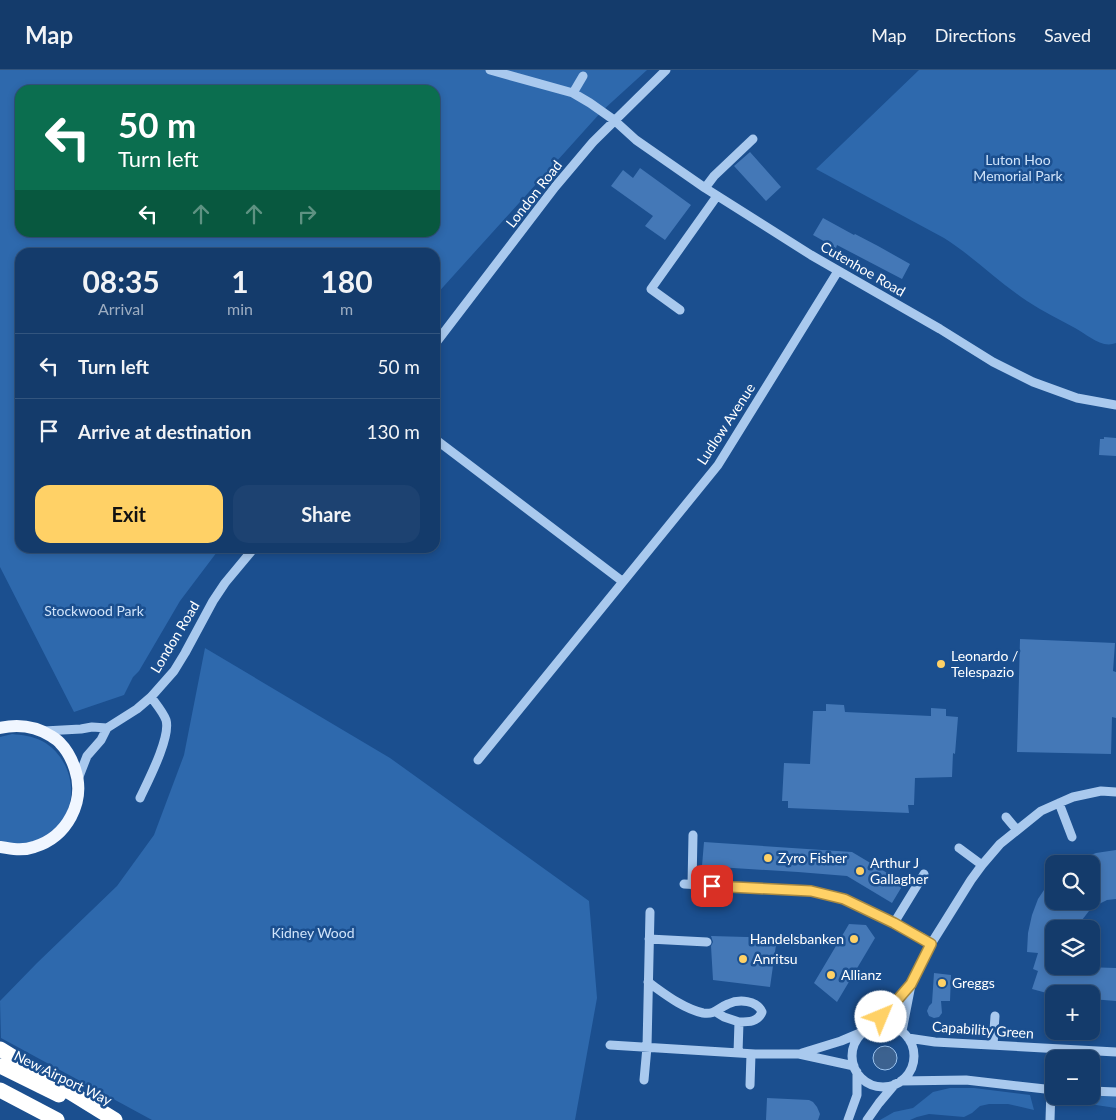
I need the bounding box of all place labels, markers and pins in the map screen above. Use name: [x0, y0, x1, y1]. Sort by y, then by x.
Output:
place label: Leonardo / Telespazio: [951, 647, 1018, 680]
marker: Leonardo / Telespazio: [935, 658, 947, 670]
place label: Zyro Fisher: [778, 849, 847, 866]
marker: Zyro Fisher: [762, 852, 774, 864]
place label: Arthur J Gallagher: [870, 854, 928, 887]
pin: [691, 865, 733, 907]
marker: Arthur J Gallagher: [854, 865, 866, 877]
place label: Handelsbanken: [750, 930, 844, 947]
marker: Handelsbanken: [848, 933, 860, 945]
place label: Anritsu: [753, 950, 798, 967]
marker: Anritsu: [737, 953, 749, 965]
place label: Allianz: [841, 966, 882, 983]
marker: Allianz: [825, 969, 837, 981]
place label: Greggs: [952, 974, 995, 991]
marker: Greggs: [936, 977, 948, 989]

